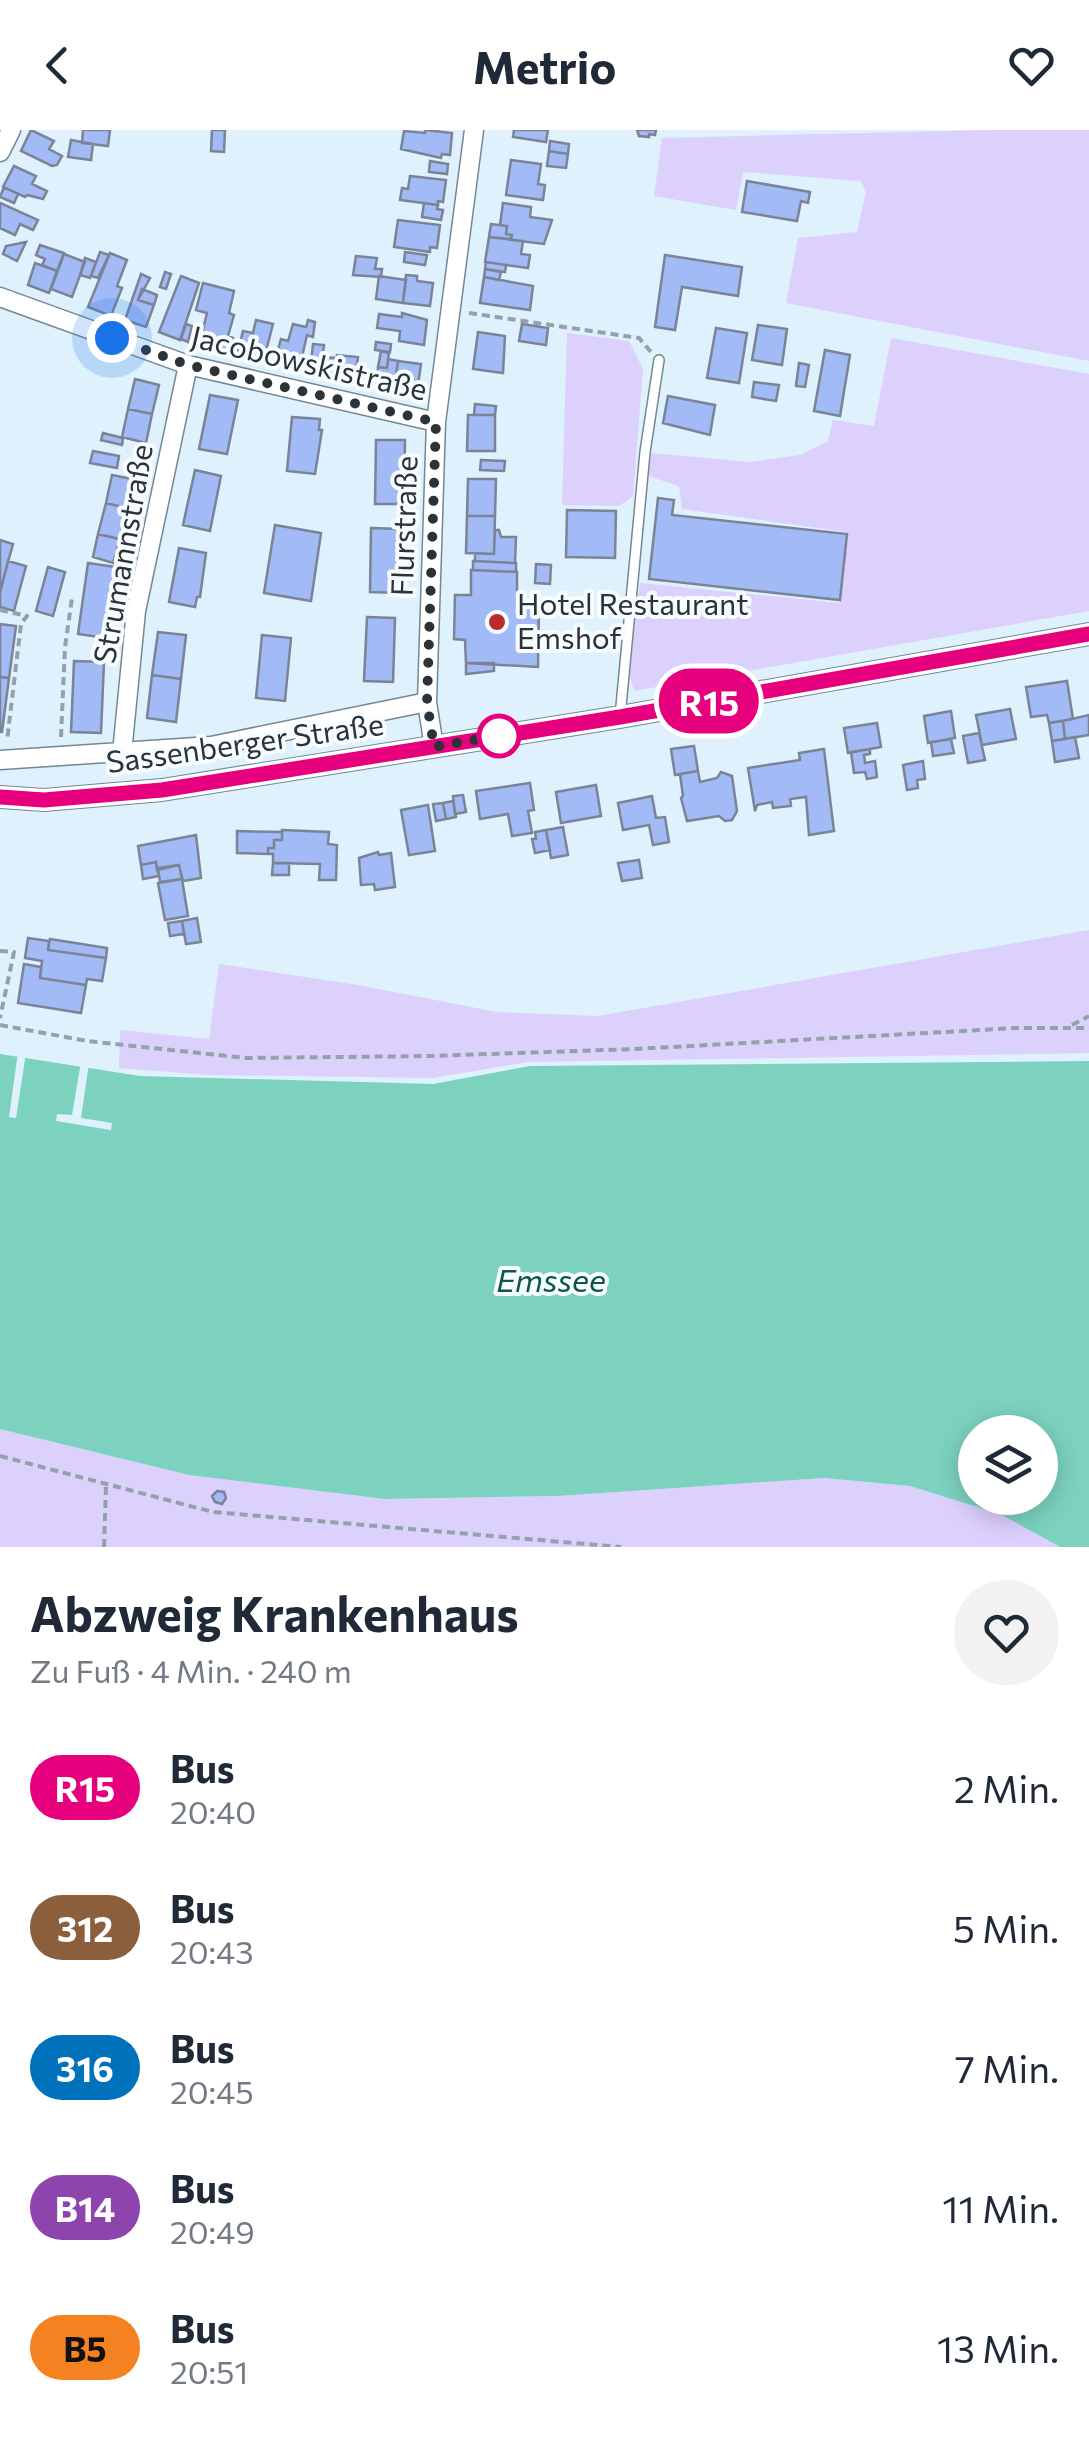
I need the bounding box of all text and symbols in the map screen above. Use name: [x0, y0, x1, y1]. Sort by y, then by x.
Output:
icon: back: [30, 38, 85, 93]
text: Metrio: [473, 38, 616, 93]
icon: heart: [1004, 38, 1059, 93]
your location: [87, 313, 137, 363]
street label: Jacobowskistraße: [188, 316, 431, 407]
street label: Strumannstraße: [84, 441, 159, 666]
street label: Flurstraße: [382, 455, 423, 597]
place label: Hotel Restaurant Emshof: [517, 584, 749, 655]
marker: Hotel Restaurant Emshof: [486, 611, 508, 633]
line badge: R15: [652, 668, 766, 734]
text: R15: [679, 680, 739, 723]
street label: Sassenberger Straße: [104, 704, 386, 779]
unlabelled marker: [478, 715, 520, 757]
water label: Emssee: [496, 1259, 606, 1299]
map controls: [958, 1415, 1058, 1515]
button: layers: [958, 1415, 1058, 1515]
button: heart: [954, 1580, 1059, 1685]
text: Abzweig Krankenhaus: [30, 1583, 519, 1642]
text: Zu Fuß · 4 Min. · 240 m: [30, 1650, 352, 1690]
text: Bus: [170, 1744, 235, 1791]
text: 2 Min.: [954, 1764, 1059, 1811]
text: R15: [55, 1766, 115, 1809]
text: 20:40: [170, 1791, 256, 1831]
text: Bus: [170, 1884, 235, 1931]
text: 5 Min.: [953, 1904, 1059, 1951]
text: 312: [57, 1906, 113, 1949]
text: 20:43: [170, 1931, 254, 1971]
text: Bus: [170, 2024, 235, 2071]
text: 7 Min.: [955, 2044, 1059, 2091]
text: 316: [56, 2046, 114, 2089]
text: 20:45: [170, 2071, 254, 2111]
text: Bus: [170, 2164, 235, 2211]
text: 11 Min.: [942, 2184, 1059, 2231]
text: B14: [55, 2186, 115, 2229]
text: 20:49: [170, 2211, 255, 2251]
text: Bus: [170, 2304, 235, 2351]
text: 13 Min.: [937, 2324, 1059, 2371]
text: B5: [63, 2326, 107, 2369]
text: 20:51: [170, 2351, 248, 2391]

